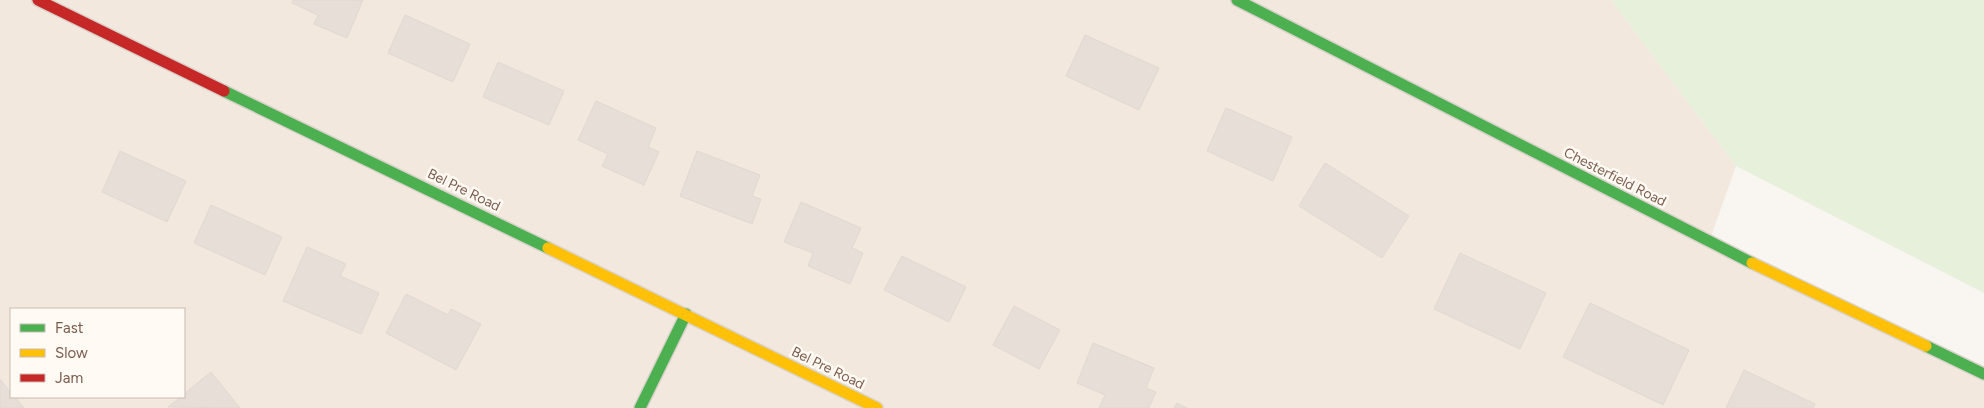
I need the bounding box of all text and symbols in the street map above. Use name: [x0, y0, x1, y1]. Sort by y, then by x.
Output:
street label: Chesterfield Road: [1561, 144, 1669, 210]
street label: Bel Pre Road: [425, 165, 503, 215]
legend: [10, 308, 185, 398]
text: Fast: [55, 319, 84, 337]
street label: Bel Pre Road: [789, 343, 867, 393]
text: Slow: [55, 344, 88, 362]
text: Jam: [55, 369, 83, 387]

